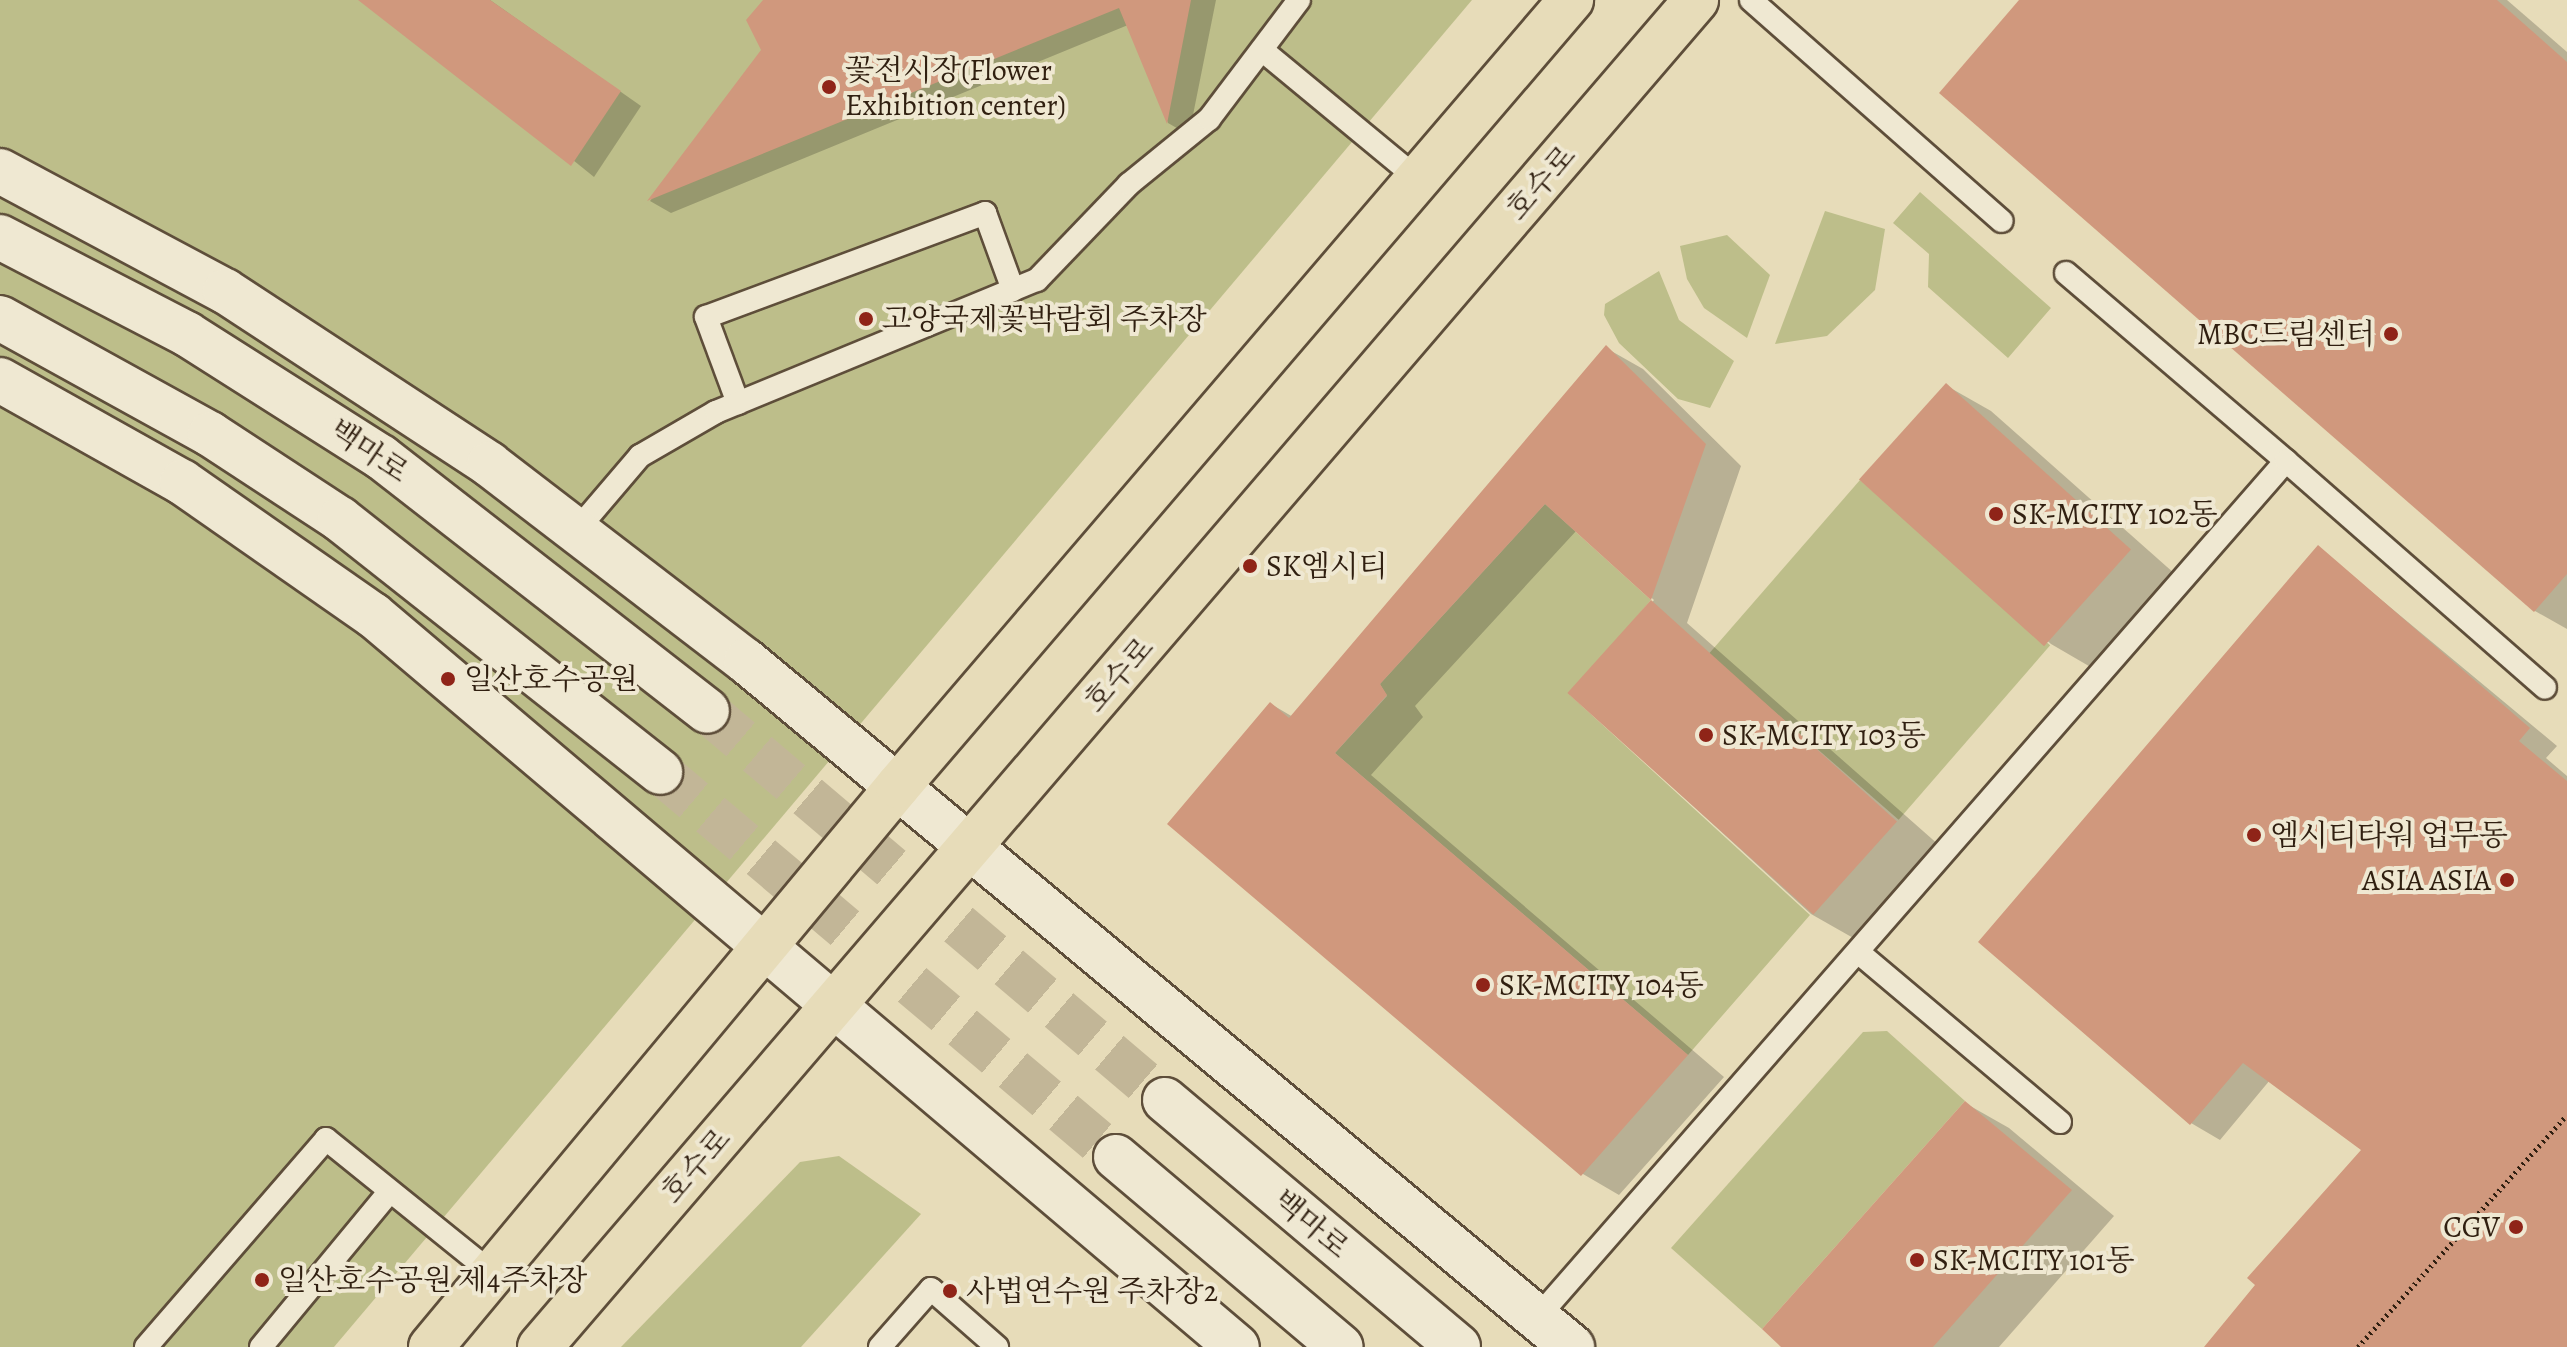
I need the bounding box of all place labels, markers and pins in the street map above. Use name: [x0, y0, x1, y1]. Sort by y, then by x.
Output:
place label: 꽃전시장(Flower Exhibition center): [845, 52, 1066, 122]
marker: 꽃전시장(Flower Exhibition center): [820, 78, 838, 96]
place label: 고양국제꽃박람회 주차장: [882, 301, 1207, 337]
marker: 고양국제꽃박람회 주차장: [857, 310, 875, 328]
place label: MBC드림센터: [2197, 316, 2375, 352]
marker: MBC드림센터: [2382, 325, 2400, 343]
place label: SK-MCITY 102동: [2012, 496, 2217, 532]
marker: SK-MCITY 102동: [1987, 505, 2005, 523]
place label: SK엠시티: [1266, 548, 1388, 584]
marker: SK엠시티: [1241, 557, 1259, 575]
place label: 일산호수공원: [464, 661, 638, 697]
marker: 일산호수공원: [439, 670, 457, 688]
place label: SK-MCITY 103동: [1722, 717, 1926, 753]
marker: SK-MCITY 103동: [1697, 726, 1715, 744]
place label: 엠시티타워 업무동: [2270, 817, 2508, 853]
marker: 엠시티타워 업무동: [2245, 826, 2263, 844]
place label: ASIA ASIA: [2362, 862, 2491, 898]
marker: ASIA ASIA: [2498, 871, 2516, 889]
place label: SK-MCITY 104동: [1499, 967, 1704, 1003]
marker: SK-MCITY 104동: [1474, 976, 1492, 994]
place label: CGV: [2443, 1209, 2500, 1245]
marker: CGV: [2507, 1218, 2525, 1236]
place label: SK-MCITY 101동: [1933, 1242, 2135, 1278]
marker: SK-MCITY 101동: [1908, 1251, 1926, 1269]
place label: 일산호수공원 제4주차장: [278, 1262, 587, 1298]
marker: 일산호수공원 제4주차장: [253, 1271, 271, 1289]
place label: 사법연수원 주차장2: [966, 1273, 1218, 1309]
marker: 사법연수원 주차장2: [941, 1282, 959, 1300]

